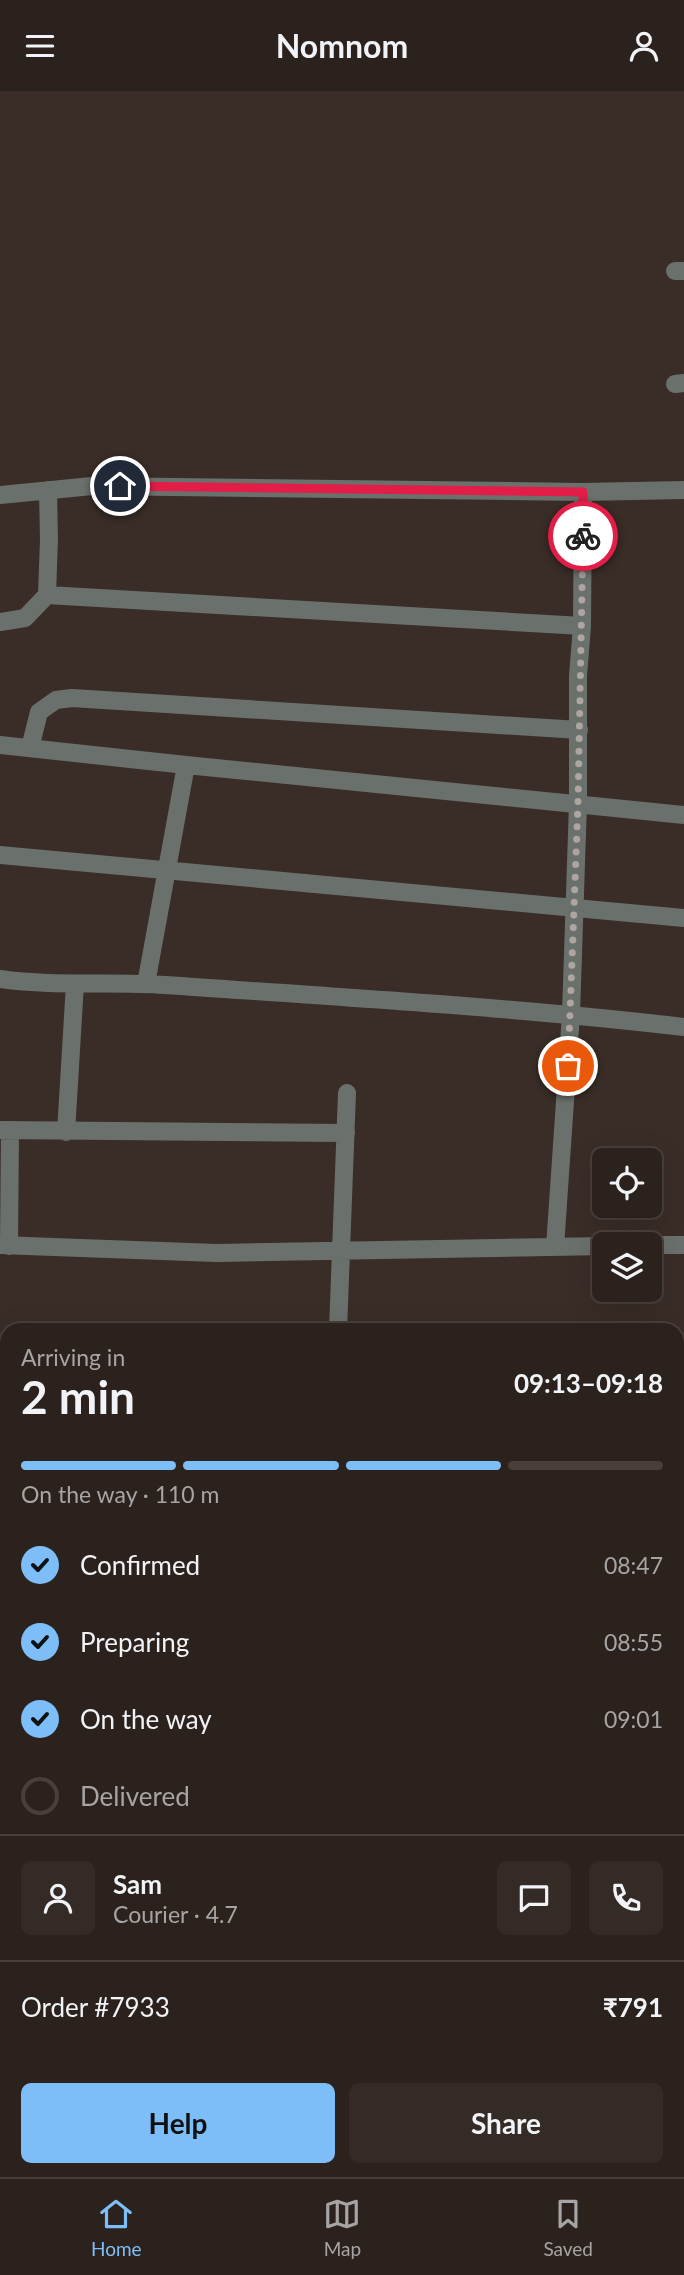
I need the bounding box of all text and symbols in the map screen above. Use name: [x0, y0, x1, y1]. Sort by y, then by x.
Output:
text: Nomnom: [276, 26, 408, 65]
icon: menu: [21, 27, 59, 65]
icon: person: [625, 27, 663, 65]
pin: [90, 456, 150, 516]
icon: home: [101, 467, 139, 505]
courier: [548, 501, 618, 571]
icon: bike: [564, 517, 602, 555]
pin: [538, 1036, 598, 1096]
icon: bag: [549, 1047, 587, 1085]
map controls: [592, 1148, 662, 1302]
button: locate: [592, 1148, 662, 1218]
button: layers: [592, 1232, 662, 1302]
text: Arriving in: [21, 1343, 125, 1371]
text: 09:13–09:18: [514, 1367, 663, 1399]
text: 2 min: [21, 1369, 135, 1424]
text: On the way · 110 m: [21, 1480, 220, 1508]
icon: check: [21, 1546, 59, 1584]
text: Confirmed: [80, 1549, 200, 1581]
text: 08:47: [604, 1551, 663, 1579]
icon: check: [21, 1623, 59, 1661]
text: Preparing: [80, 1626, 189, 1658]
text: 08:55: [604, 1628, 663, 1656]
icon: check: [21, 1700, 59, 1738]
text: On the way: [80, 1703, 212, 1735]
text: 09:01: [604, 1705, 663, 1733]
text: Delivered: [80, 1780, 190, 1812]
button: person: [21, 1861, 95, 1935]
button: chat: [497, 1861, 571, 1935]
button: phone: [589, 1861, 663, 1935]
text: Sam: [113, 1868, 162, 1900]
text: Courier · 4.7: [113, 1900, 238, 1928]
text: Order #7933: [21, 1991, 170, 2023]
text: ₹791: [603, 1991, 663, 2023]
button: Help: [21, 2083, 335, 2163]
button: Share: [349, 2083, 663, 2163]
tab: Home: [91, 2195, 142, 2260]
tab: Map: [323, 2195, 361, 2260]
tab: Saved: [543, 2195, 593, 2260]

